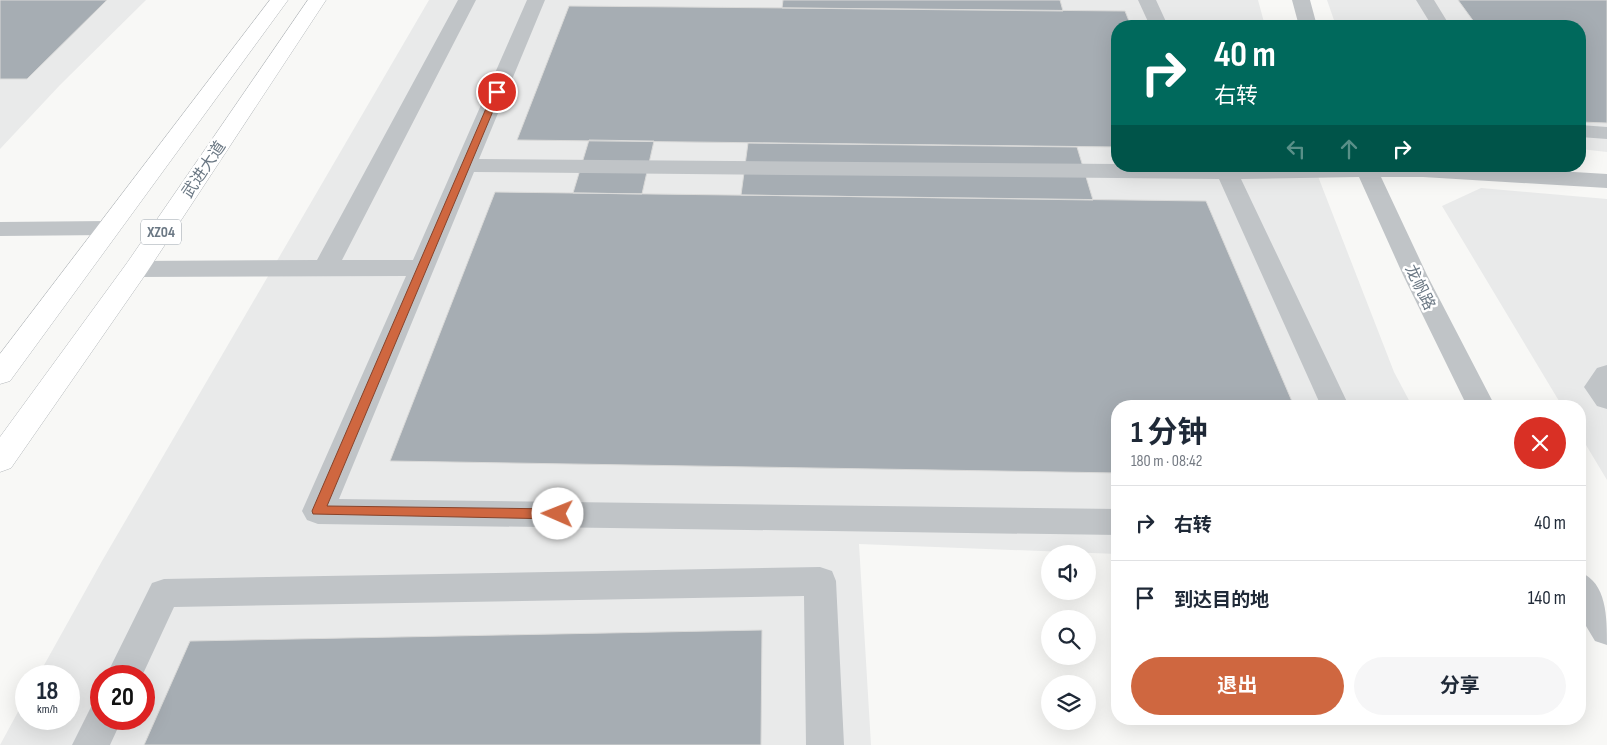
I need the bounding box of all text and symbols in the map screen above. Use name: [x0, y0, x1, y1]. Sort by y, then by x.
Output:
text: 40 m: [1214, 34, 1276, 77]
icon: right: [1131, 40, 1196, 105]
pin: [476, 71, 518, 113]
icon: arrive: [483, 78, 511, 106]
text: 右转: [1214, 83, 1258, 110]
icon: left: [1282, 135, 1310, 163]
icon: ahead: [1335, 135, 1363, 163]
icon: right: [1388, 135, 1416, 163]
street label: 武进大道: [178, 138, 230, 202]
road number: XZ04: [141, 220, 181, 244]
street label: 龙帆路: [1401, 262, 1439, 313]
text: 1 分钟: [1131, 415, 1207, 451]
button: close: [1514, 417, 1566, 469]
text: 180 m · 08:42: [1131, 452, 1202, 471]
position arrow: [531, 487, 583, 539]
icon: right: [1131, 509, 1159, 537]
text: 40 m: [1534, 512, 1566, 535]
text: 右转: [1174, 514, 1212, 537]
map controls: [1041, 545, 1096, 730]
button: sound: [1041, 545, 1096, 600]
icon: arrive: [1131, 584, 1159, 612]
text: 140 m: [1528, 587, 1566, 610]
text: 到达目的地: [1174, 589, 1269, 612]
button: search: [1041, 610, 1096, 665]
button: 退出: [1131, 657, 1344, 715]
button: 分享: [1354, 657, 1566, 715]
speed limit sign: 20: [90, 665, 155, 730]
button: layers: [1041, 675, 1096, 730]
text: 18: [37, 676, 58, 707]
text: km/h: [37, 702, 58, 717]

